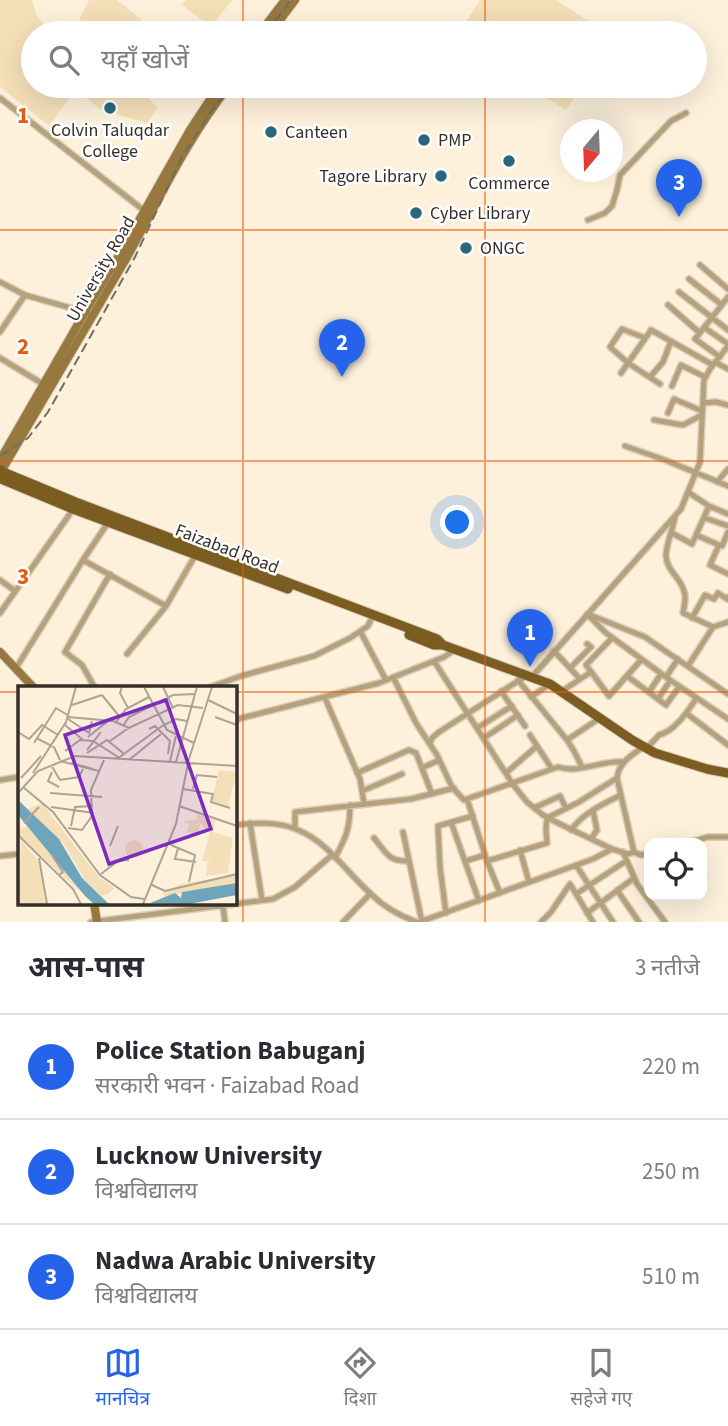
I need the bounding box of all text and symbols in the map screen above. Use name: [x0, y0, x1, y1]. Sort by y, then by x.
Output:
search box: [21, 21, 707, 98]
icon: search: [45, 41, 83, 79]
text: यहाँ खोजें: [101, 41, 189, 78]
text: 1: [17, 99, 29, 132]
marker: Colvin Taluqdar College: [102, 100, 118, 116]
place label: Colvin Taluqdar College: [51, 118, 170, 164]
north arrow: [560, 119, 623, 182]
place label: Canteen: [285, 120, 348, 145]
marker: Canteen: [263, 124, 279, 140]
place label: PMP: [438, 128, 471, 153]
marker: PMP: [416, 132, 432, 148]
marker: Commerce: [501, 153, 517, 169]
pin: 3: [656, 159, 702, 217]
place label: Tagore Library: [319, 164, 428, 189]
marker: Tagore Library: [433, 168, 449, 184]
place label: Commerce: [468, 171, 550, 196]
place label: Cyber Library: [430, 201, 531, 226]
marker: Cyber Library: [408, 205, 424, 221]
street label: University Road: [61, 212, 141, 326]
place label: ONGC: [480, 236, 525, 261]
marker: ONGC: [458, 240, 474, 256]
pin: 2: [319, 319, 365, 377]
text: 2: [17, 330, 29, 363]
your location: [440, 505, 474, 539]
street label: Faizabad Road: [172, 518, 282, 580]
text: 3: [17, 560, 29, 593]
pin: 1: [507, 609, 553, 667]
inset map: [18, 686, 236, 904]
map controls: [644, 838, 707, 901]
button: locate: [644, 838, 707, 901]
text: आस-पास: [28, 946, 144, 989]
text: 3 नतीजे: [635, 951, 700, 984]
text: Police Station Babuganj: [95, 1032, 365, 1069]
text: 1: [45, 1050, 57, 1083]
text: 220 m: [642, 1050, 700, 1083]
text: सरकारी भवन · Faizabad Road: [95, 1069, 360, 1102]
text: Lucknow University: [95, 1137, 322, 1174]
text: 2: [45, 1155, 57, 1188]
text: 250 m: [642, 1155, 700, 1188]
text: विश्वविद्यालय: [95, 1174, 198, 1207]
text: Nadwa Arabic University: [95, 1242, 376, 1279]
text: 3: [45, 1260, 57, 1293]
text: 510 m: [642, 1260, 700, 1293]
text: विश्वविद्यालय: [95, 1279, 198, 1312]
tab: मानचित्र: [96, 1344, 150, 1413]
tab: दिशा: [341, 1344, 379, 1413]
tab: सहेजे गए: [570, 1344, 632, 1413]

